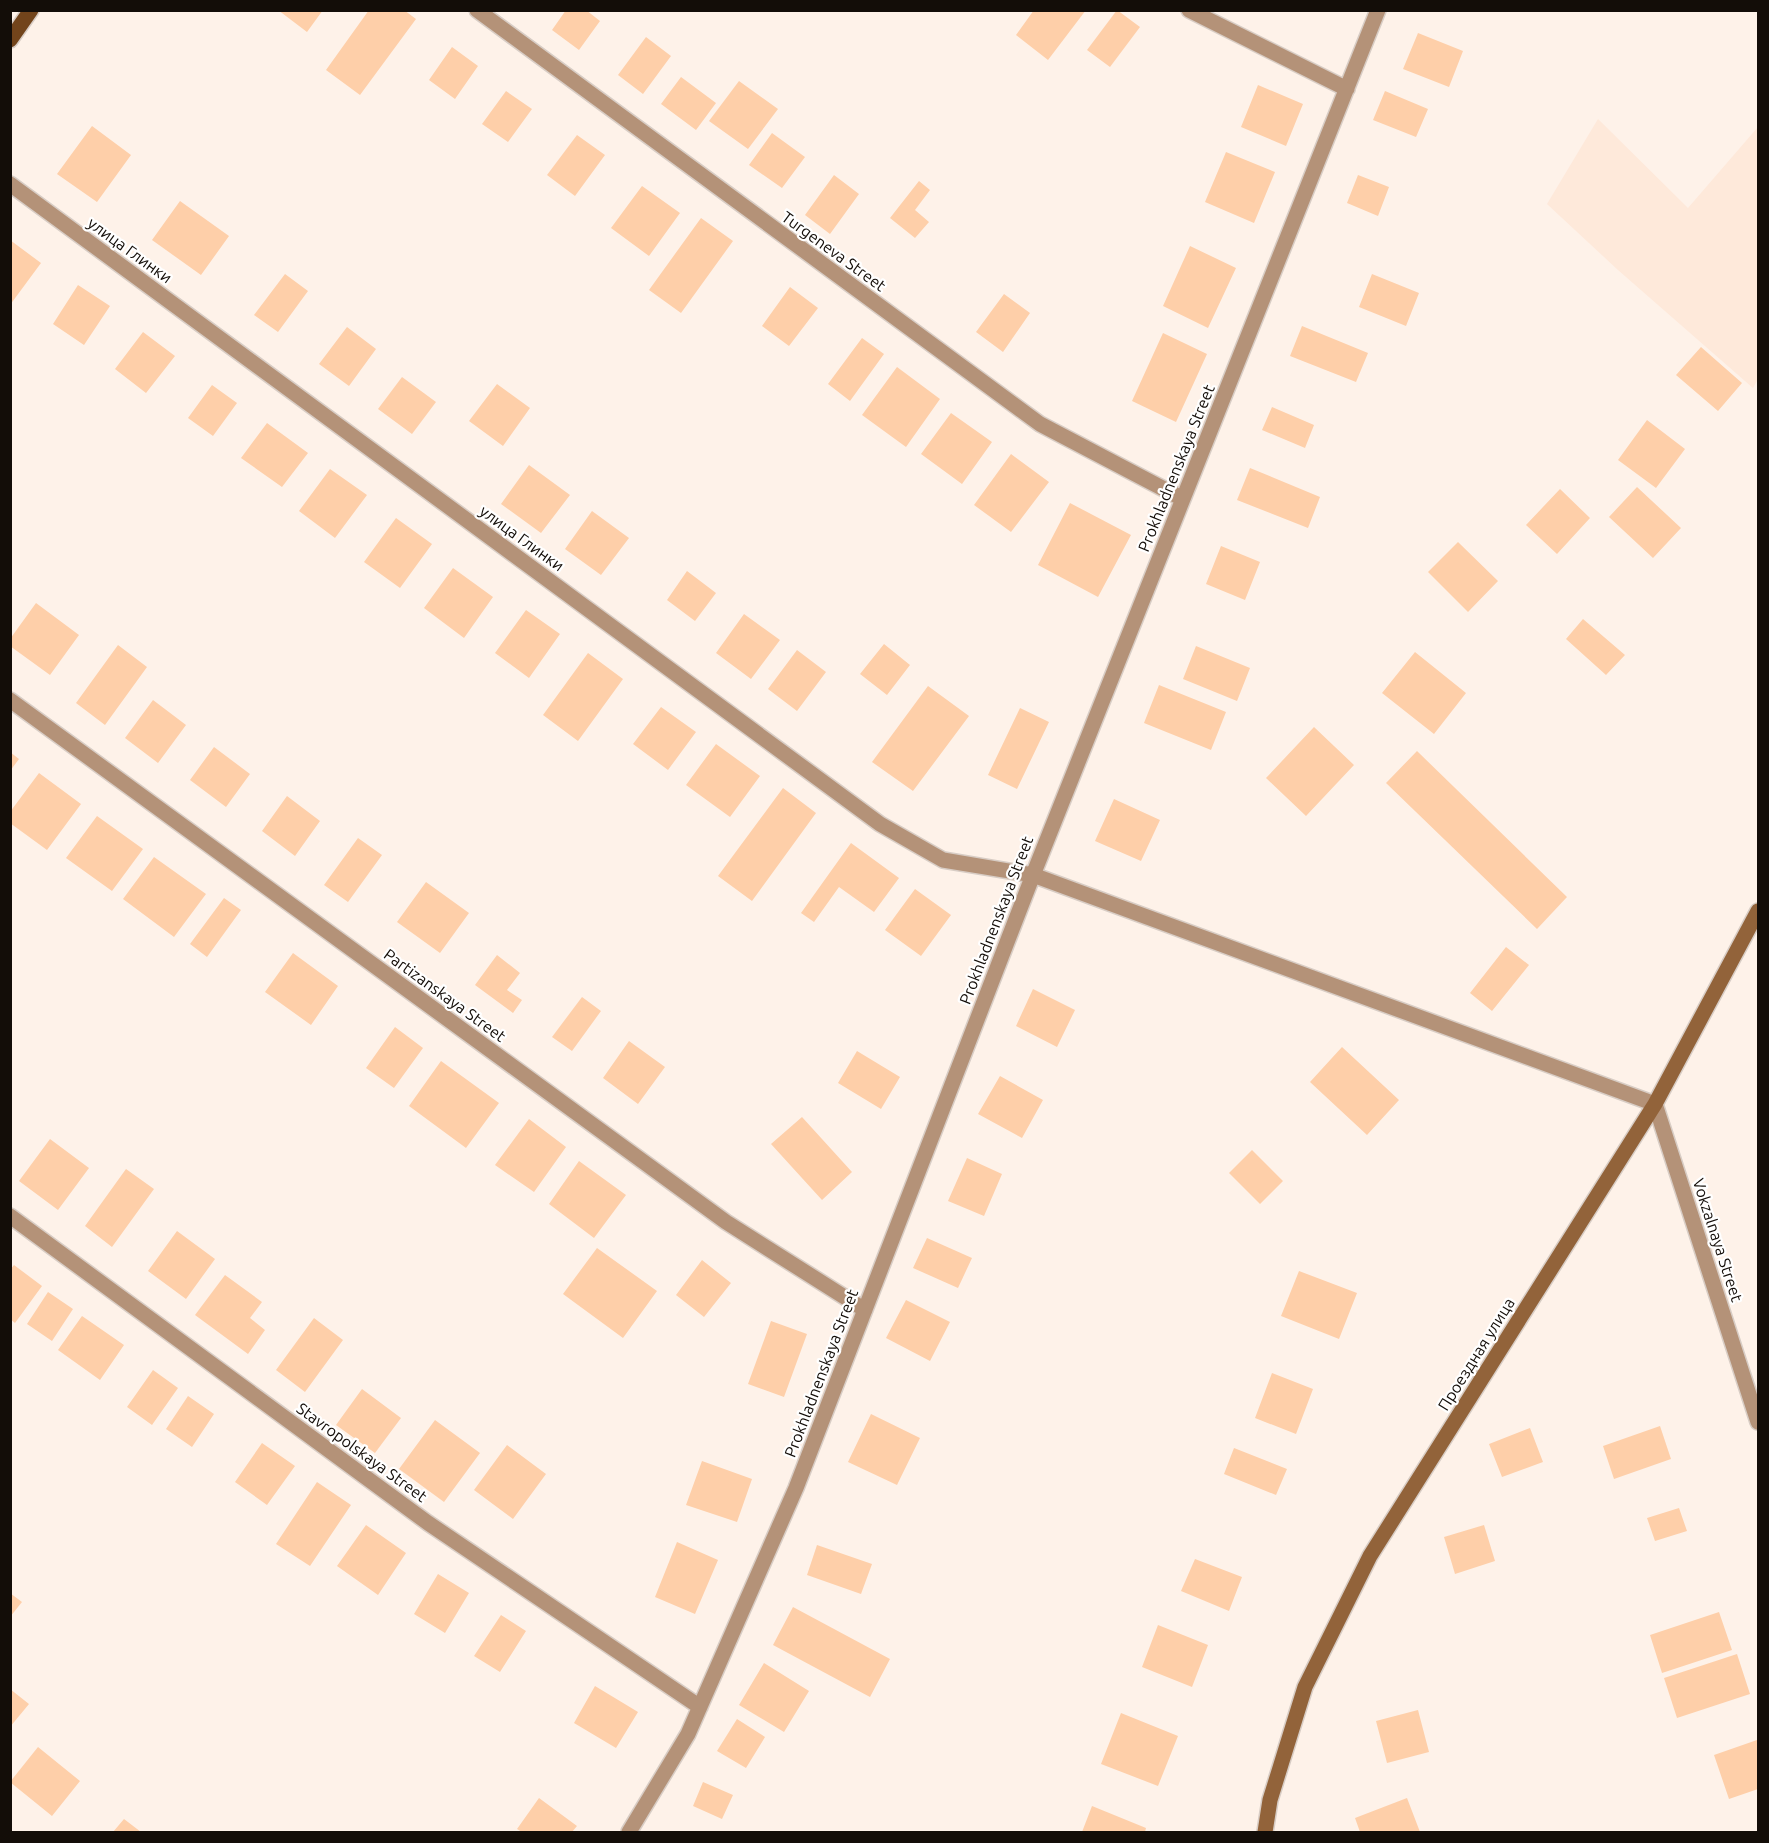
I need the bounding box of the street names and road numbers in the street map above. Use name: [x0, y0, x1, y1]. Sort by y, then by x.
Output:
street label: Turgeneva Street: [779, 207, 890, 295]
street label: улица Глинки: [84, 213, 176, 287]
street label: Prokhladnenskaya Street: [1134, 381, 1218, 554]
street label: улица Глинки: [476, 501, 568, 575]
street label: Prokhladnenskaya Street: [956, 833, 1037, 1007]
street label: Partizanskaya Street: [381, 945, 510, 1046]
street label: Vokzalnaya Street: [1690, 1176, 1747, 1305]
street label: Prokhladnenskaya Street: [781, 1286, 862, 1460]
street label: Проездная улица: [1434, 1294, 1518, 1414]
street label: Stavropolskaya Street: [293, 1399, 431, 1506]

